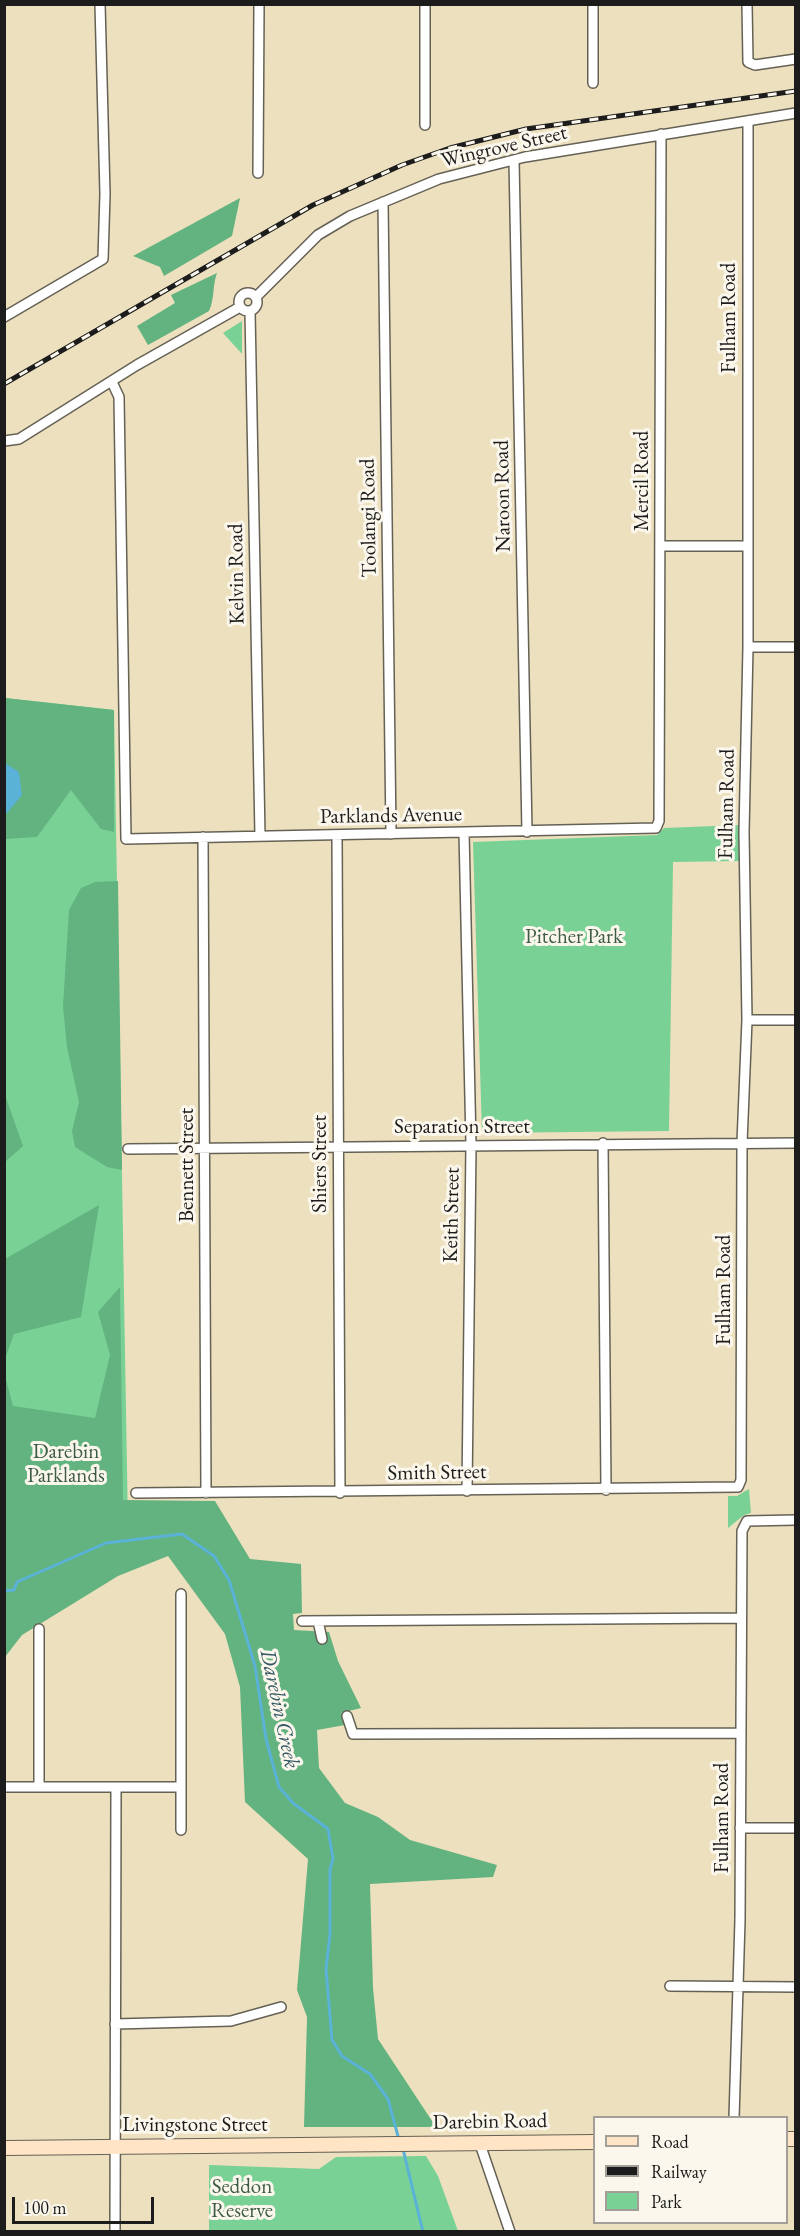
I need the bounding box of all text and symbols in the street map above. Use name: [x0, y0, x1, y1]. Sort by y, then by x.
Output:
street label: Wingrove Street: [439, 120, 569, 174]
street label: Fulham Road: [716, 263, 742, 373]
street label: Mercil Road: [629, 431, 655, 531]
street label: Naroon Road: [489, 440, 517, 552]
street label: Toolangi Road: [355, 458, 383, 578]
street label: Kelvin Road: [224, 523, 250, 625]
street label: Fulham Road: [713, 749, 741, 859]
street label: Parklands Avenue: [320, 802, 462, 830]
park label: Pitcher Park: [525, 924, 623, 950]
street label: Bennett Street: [174, 1108, 200, 1222]
street label: Separation Street: [394, 1114, 530, 1140]
street label: Shiers Street: [307, 1115, 333, 1213]
street label: Keith Street: [439, 1167, 465, 1263]
street label: Fulham Road: [711, 1235, 737, 1345]
park label: Darebin Parklands: [27, 1439, 105, 1489]
street label: Smith Street: [387, 1460, 487, 1486]
water label: Darebin Creek: [254, 1647, 304, 1771]
street label: Fulham Road: [709, 1763, 735, 1873]
street label: Darebin Road: [432, 2108, 548, 2136]
street label: Livingstone Street: [122, 2112, 268, 2138]
legend: [593, 2116, 788, 2224]
text: Road: [651, 2130, 689, 2153]
text: Railway: [651, 2160, 707, 2183]
park label: Seddon Reserve: [211, 2174, 273, 2224]
scale bar: [15, 2185, 158, 2223]
text: Park: [651, 2190, 682, 2213]
text: 100 m: [23, 2196, 67, 2219]

